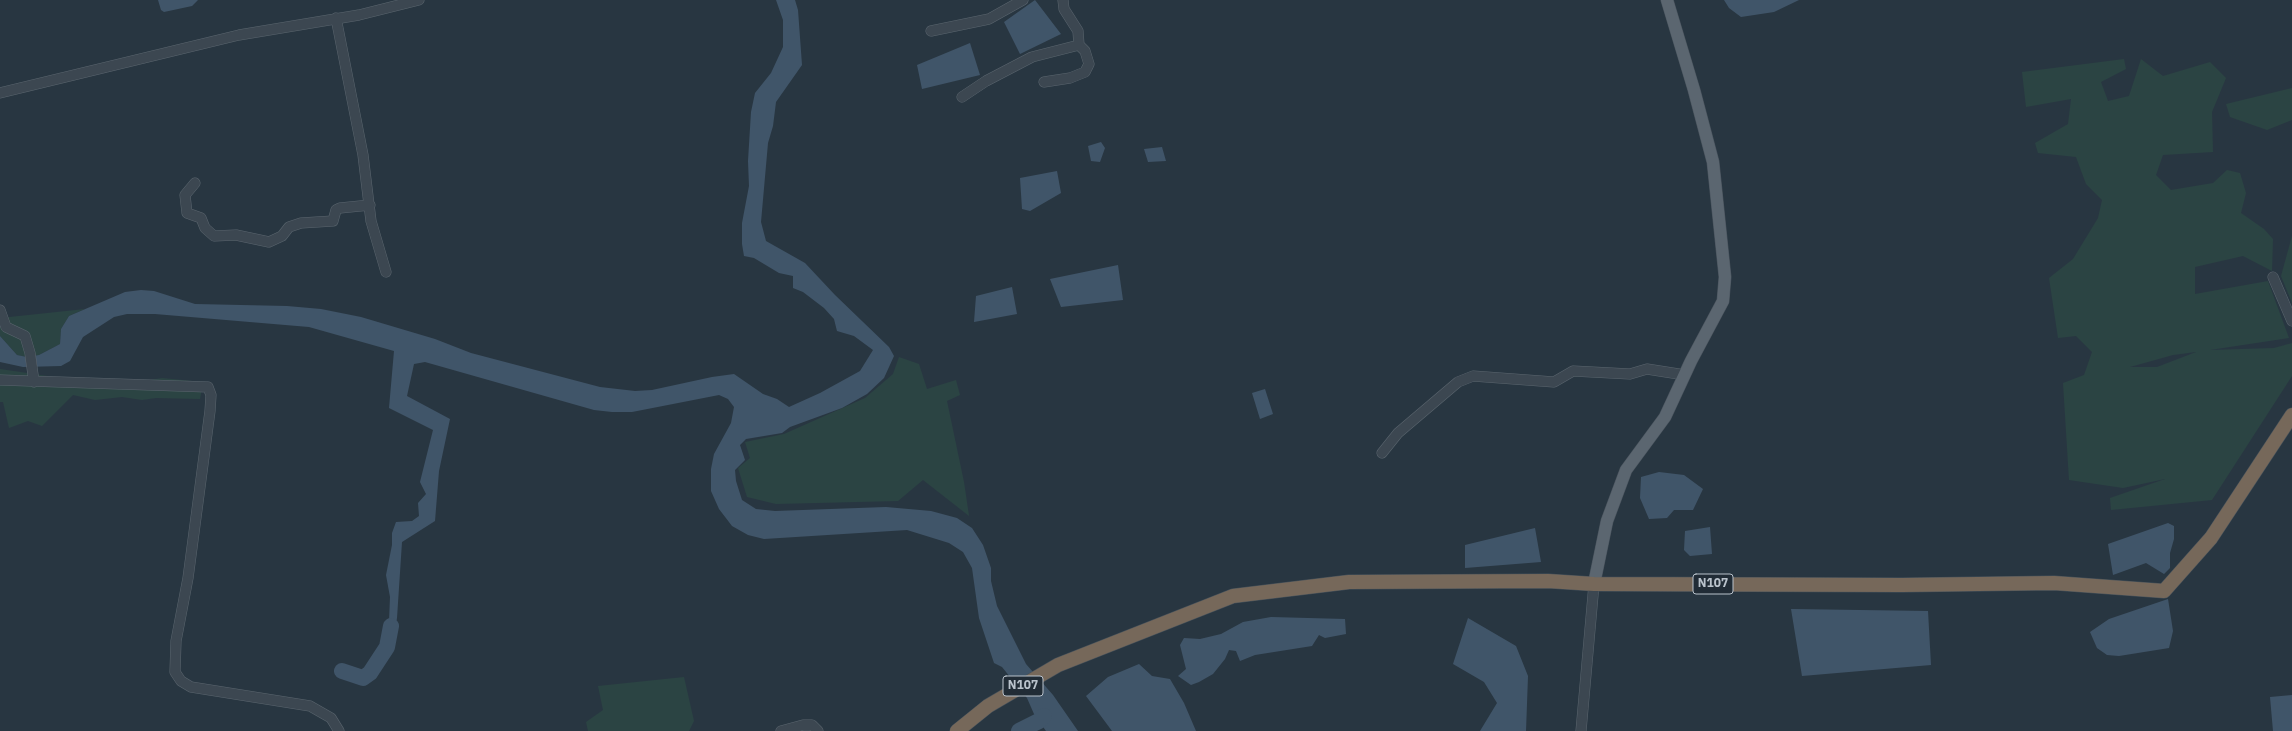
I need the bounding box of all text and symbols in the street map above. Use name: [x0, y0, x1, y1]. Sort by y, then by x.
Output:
road number: N107: [1693, 574, 1733, 594]
road number: N107: [1003, 676, 1043, 696]

